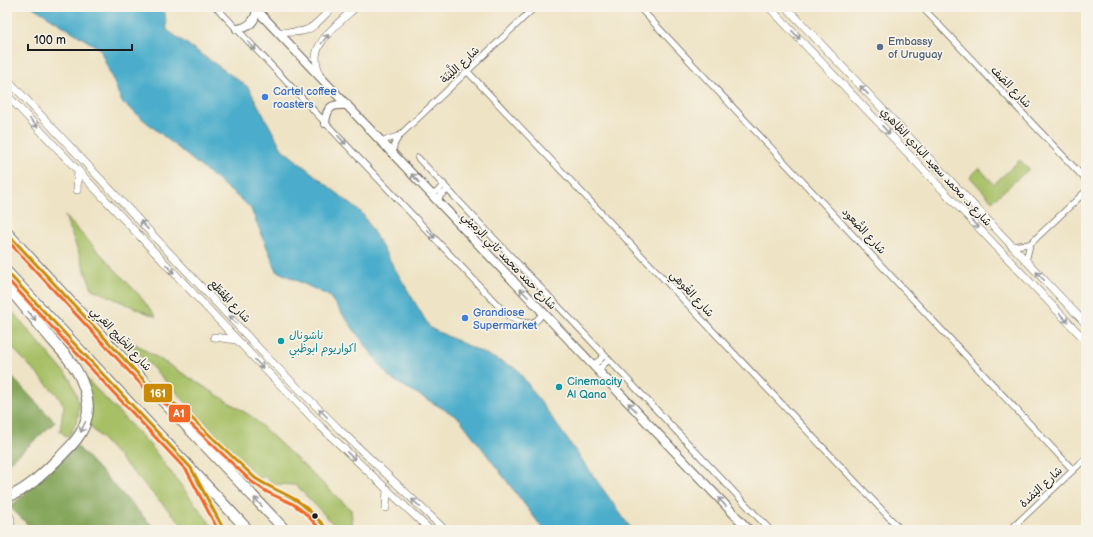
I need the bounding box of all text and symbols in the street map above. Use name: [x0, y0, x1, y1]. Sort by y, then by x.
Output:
scale bar: [28, 26, 132, 52]
one-way arrow: [791, 30, 801, 40]
text: 100 m: [34, 33, 66, 48]
one-way arrow: [320, 33, 329, 44]
place label: Embassy of Uruguay: [888, 35, 942, 61]
one-way arrow: [247, 40, 256, 50]
street label: شارع اللَّيْنَة: [436, 41, 484, 88]
marker: Embassy of Uruguay: [875, 42, 885, 52]
street label: شارع الصَف: [987, 64, 1034, 112]
place label: Cartel coffee roasters: [273, 85, 337, 111]
one-way arrow: [859, 85, 869, 95]
marker: Cartel coffee roasters: [260, 92, 270, 102]
street label: شارع د. محمد سعيد البادي الظاهري: [876, 105, 994, 230]
one-way arrow: [29, 118, 38, 129]
one-way arrow: [881, 125, 890, 135]
one-way arrow: [337, 135, 346, 145]
one-way arrow: [410, 173, 420, 183]
street label: شارع الصُّعود: [838, 204, 889, 258]
street label: شارع حمد محمد ثاني الرميثي: [456, 210, 559, 315]
one-way arrow: [970, 219, 980, 229]
one-way arrow: [139, 220, 148, 230]
one-way arrow: [426, 229, 436, 239]
one-way arrow: [166, 264, 175, 274]
street label: شارع الغُوهي: [664, 267, 718, 322]
one-way arrow: [1035, 271, 1044, 281]
street label: شارع المَقطَع: [205, 277, 253, 327]
one-way arrow: [520, 288, 529, 298]
street label: شارع الخَلِيج العَربِي: [85, 304, 155, 377]
place label: Grandiose Supermarket: [473, 306, 538, 332]
one-way arrow: [28, 310, 37, 321]
marker: Grandiose Supermarket: [460, 313, 470, 323]
one-way arrow: [1060, 313, 1069, 323]
one-way arrow: [228, 315, 237, 325]
place label: ناشونال اكواريوم ابوظبي: [289, 329, 356, 359]
marker: ناشونال اكواريوم ابوظبي: [276, 336, 286, 346]
one-way arrow: [255, 359, 264, 369]
place label: Cinemacity Al Qana: [567, 375, 622, 401]
marker: Cinemacity Al Qana: [554, 382, 564, 392]
line badge: 161: [143, 383, 173, 403]
text: 161: [150, 387, 166, 400]
one-way arrow: [628, 402, 637, 412]
line badge: A1: [168, 404, 191, 423]
text: A1: [172, 407, 185, 420]
one-way arrow: [318, 408, 328, 418]
one-way arrow: [79, 421, 86, 433]
one-way arrow: [346, 451, 356, 461]
street label: شارع اليَمْدة: [1017, 464, 1066, 512]
one-way arrow: [254, 496, 263, 507]
one-way arrow: [717, 497, 727, 507]
one-way arrow: [411, 499, 422, 508]
unlabelled marker: [310, 511, 320, 521]

